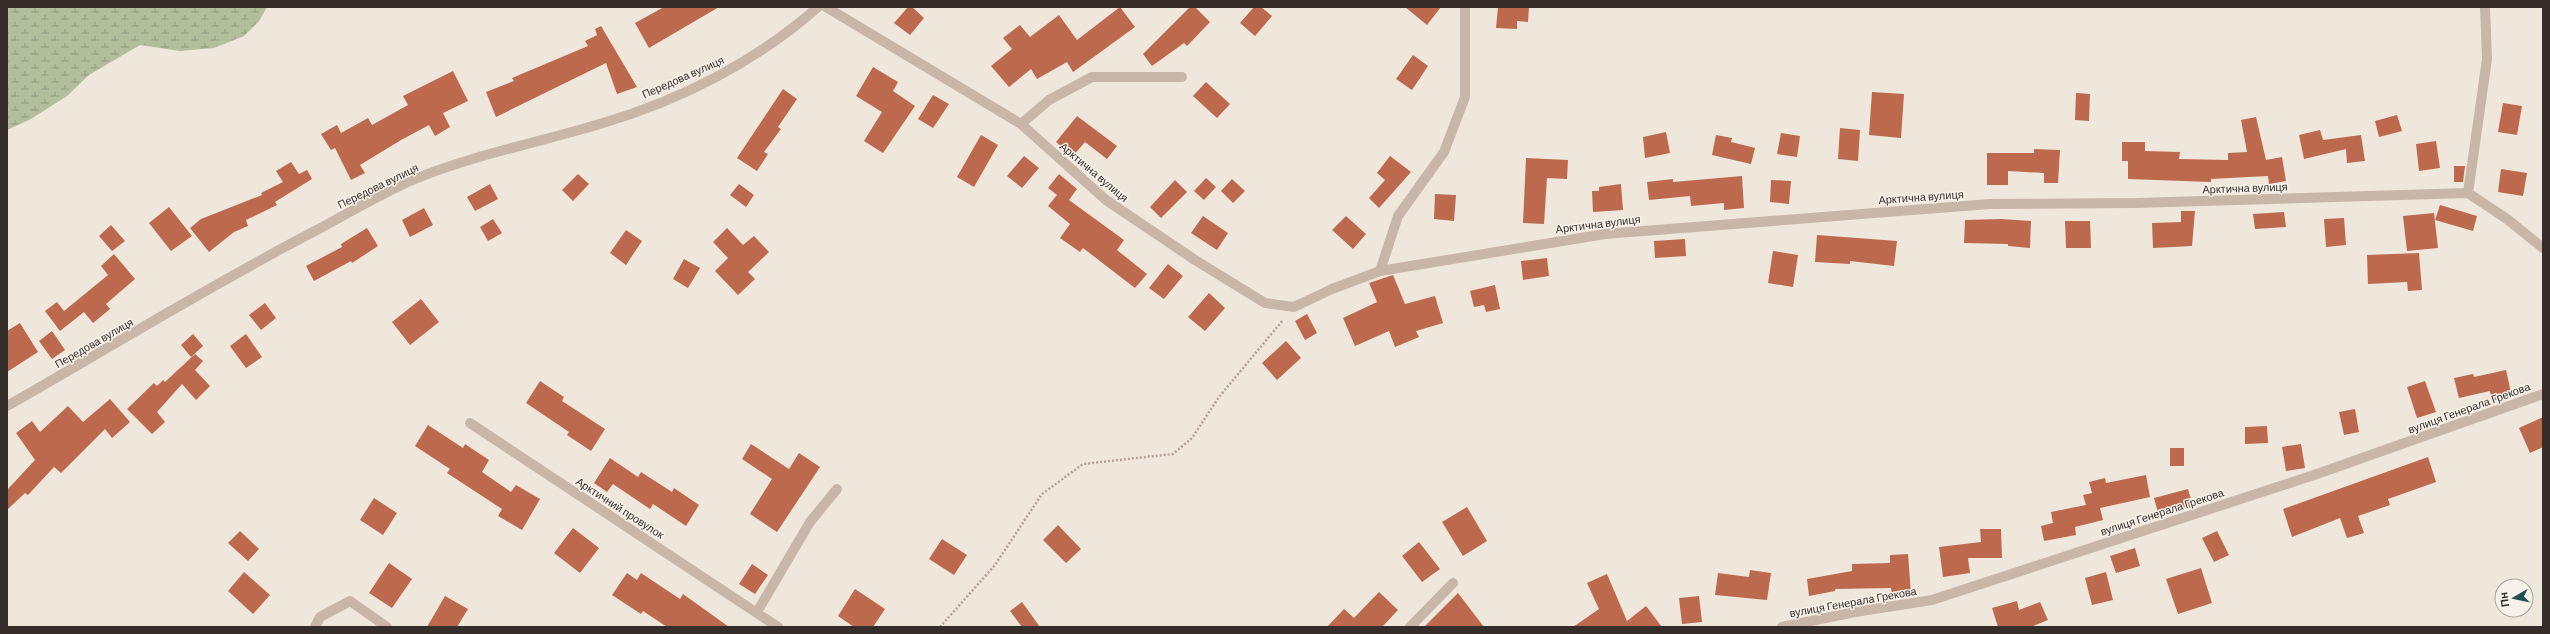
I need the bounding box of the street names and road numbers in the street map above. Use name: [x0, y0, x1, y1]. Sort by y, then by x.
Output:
street label: Передова вулиця: [640, 53, 726, 100]
street label: Арктична вулиця: [1057, 139, 1131, 204]
street label: Передова вулиця: [335, 160, 420, 211]
street label: Арктична вулиця: [2202, 180, 2288, 195]
street label: Арктична вулиця: [1878, 187, 1964, 206]
street label: Арктична вулиця: [1555, 212, 1641, 235]
street label: Передова вулиця: [52, 315, 135, 370]
street label: вулиця Генерала Грекова: [2406, 379, 2532, 436]
street label: Арктичний провулок: [574, 474, 667, 541]
street label: вулиця Генерала Грекова: [2099, 485, 2226, 538]
street label: вулиця Генерала Грекова: [1788, 584, 1918, 619]

